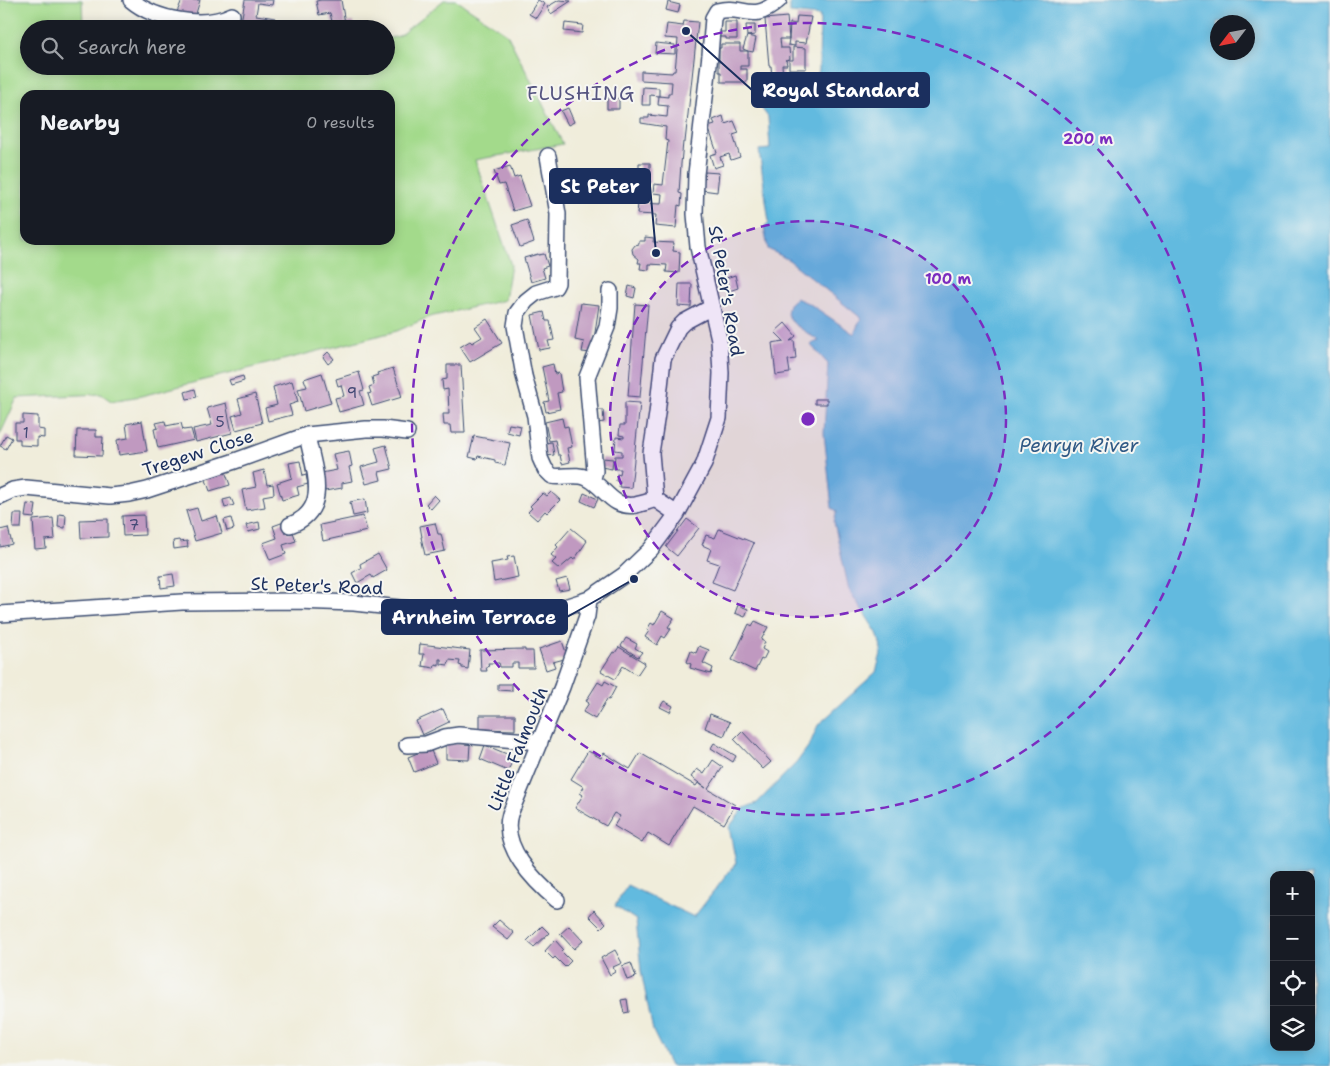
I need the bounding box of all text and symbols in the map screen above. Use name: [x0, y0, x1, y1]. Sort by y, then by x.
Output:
north arrow: [1210, 15, 1255, 60]
search box: [20, 20, 395, 75]
icon: search: [38, 34, 66, 62]
text: Search here: [78, 35, 187, 60]
callout: Royal Standard: [752, 73, 929, 107]
text: Royal Standard: [762, 78, 920, 103]
district label: FLUSHING: [527, 80, 635, 106]
text: Nearby: [40, 109, 120, 137]
text: 0 results: [306, 112, 375, 133]
text: 200 m: [1063, 129, 1113, 149]
callout: St Peter: [550, 169, 650, 203]
text: St Peter: [560, 174, 640, 199]
street label: St Peter's Road: [703, 224, 749, 358]
text: 100 m: [925, 269, 971, 289]
house number: 9: [347, 383, 357, 403]
centre of rings: [799, 410, 817, 428]
house number: 5: [215, 412, 225, 432]
house number: 1: [23, 423, 29, 443]
street label: Tregew Close: [140, 424, 256, 482]
water label: Penryn River: [1019, 433, 1140, 458]
house number: 7: [129, 515, 139, 535]
street label: St Peter's Road: [250, 572, 384, 600]
callout: Arnheim Terrace: [382, 600, 567, 634]
text: Arnheim Terrace: [392, 605, 556, 630]
street label: Little Falmouth: [482, 683, 554, 815]
map controls: [1270, 871, 1315, 1051]
button: +: [1270, 871, 1315, 916]
button: −: [1270, 916, 1315, 961]
button: locate: [1270, 961, 1315, 1006]
button: layers: [1270, 1006, 1315, 1051]

